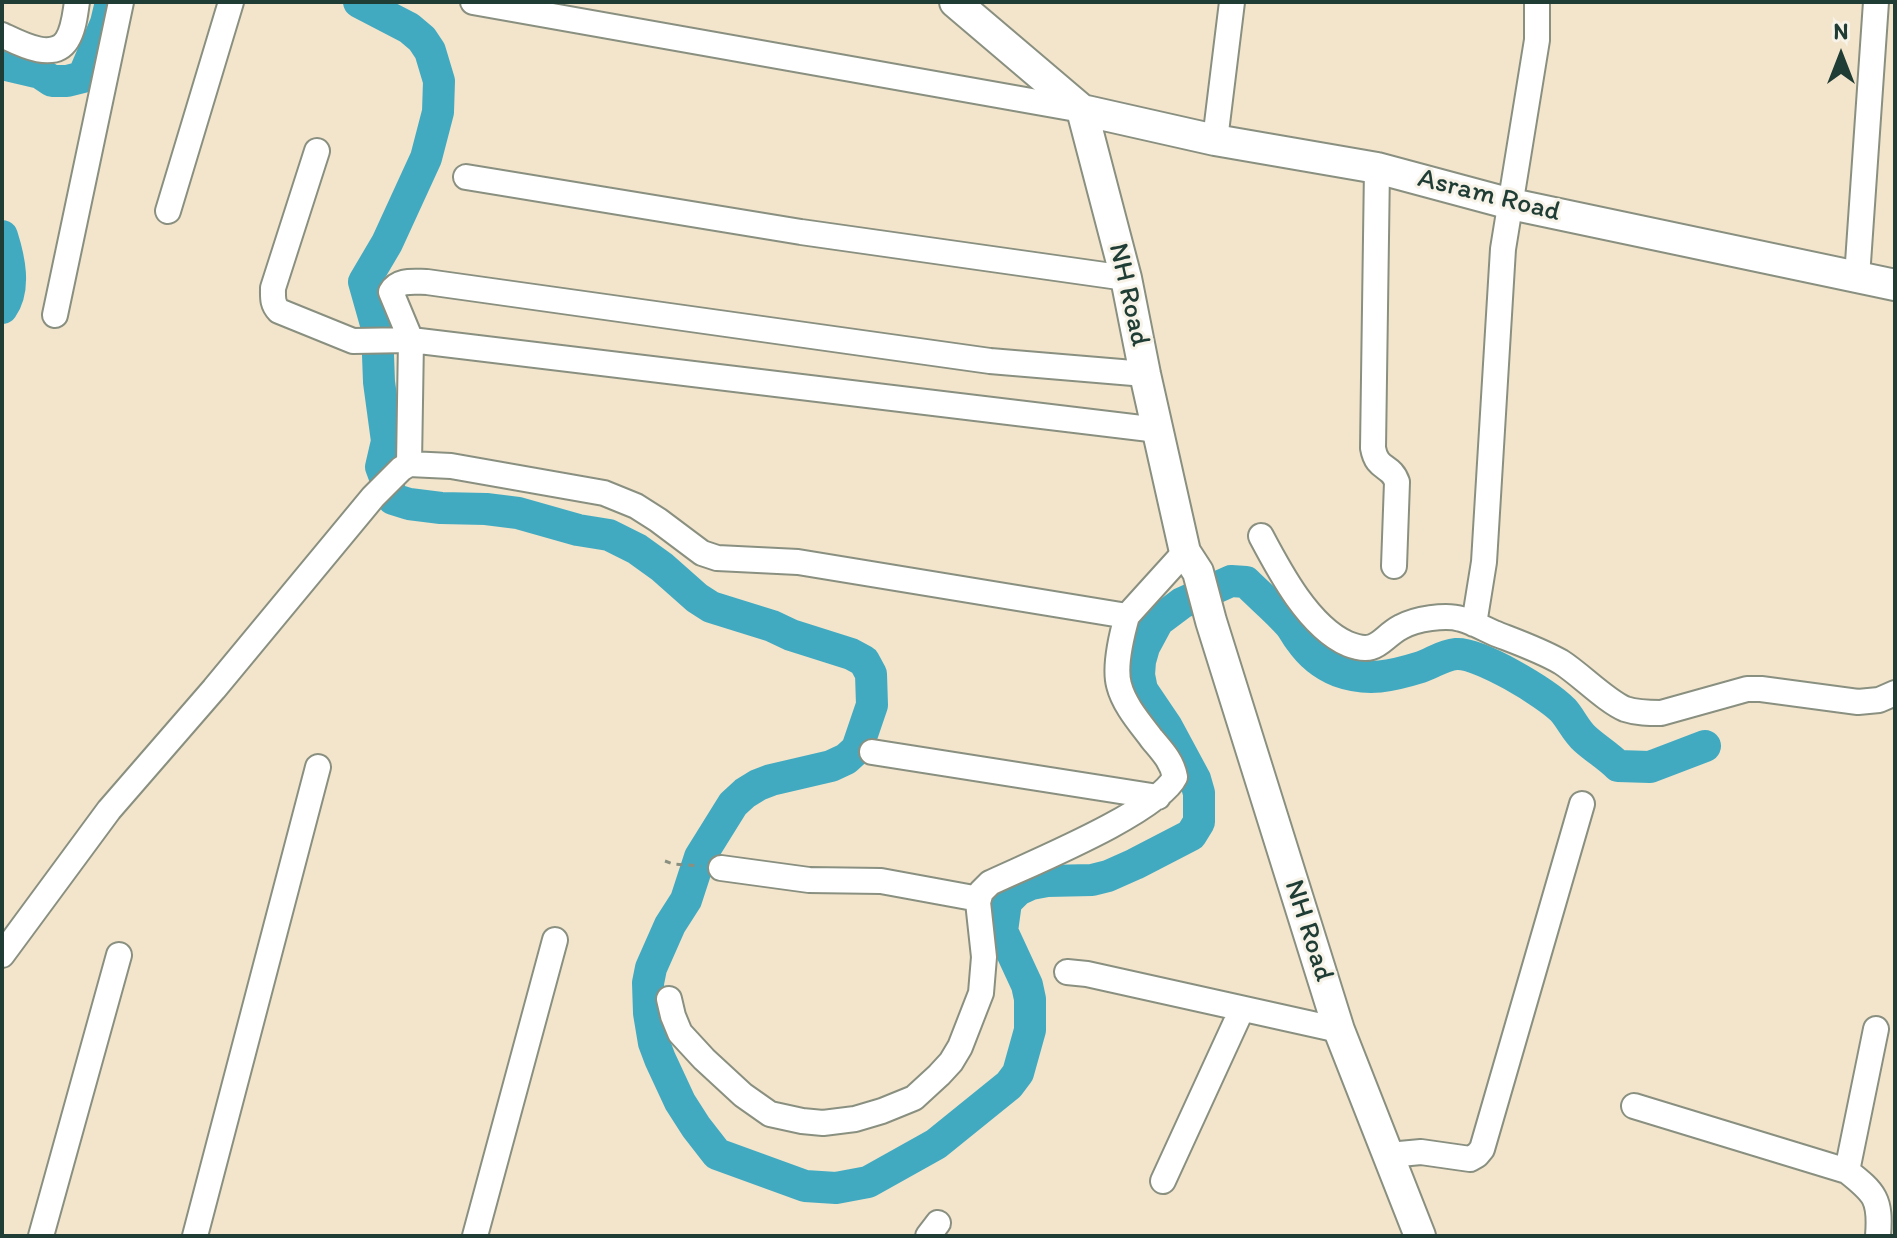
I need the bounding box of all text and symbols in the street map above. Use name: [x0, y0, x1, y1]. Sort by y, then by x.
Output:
north arrow: [1801, 16, 1881, 96]
text: N: [1834, 18, 1848, 45]
street label: Asram Road: [1414, 162, 1564, 230]
street label: NH Road: [1100, 240, 1156, 350]
street label: NH Road: [1276, 876, 1340, 986]

